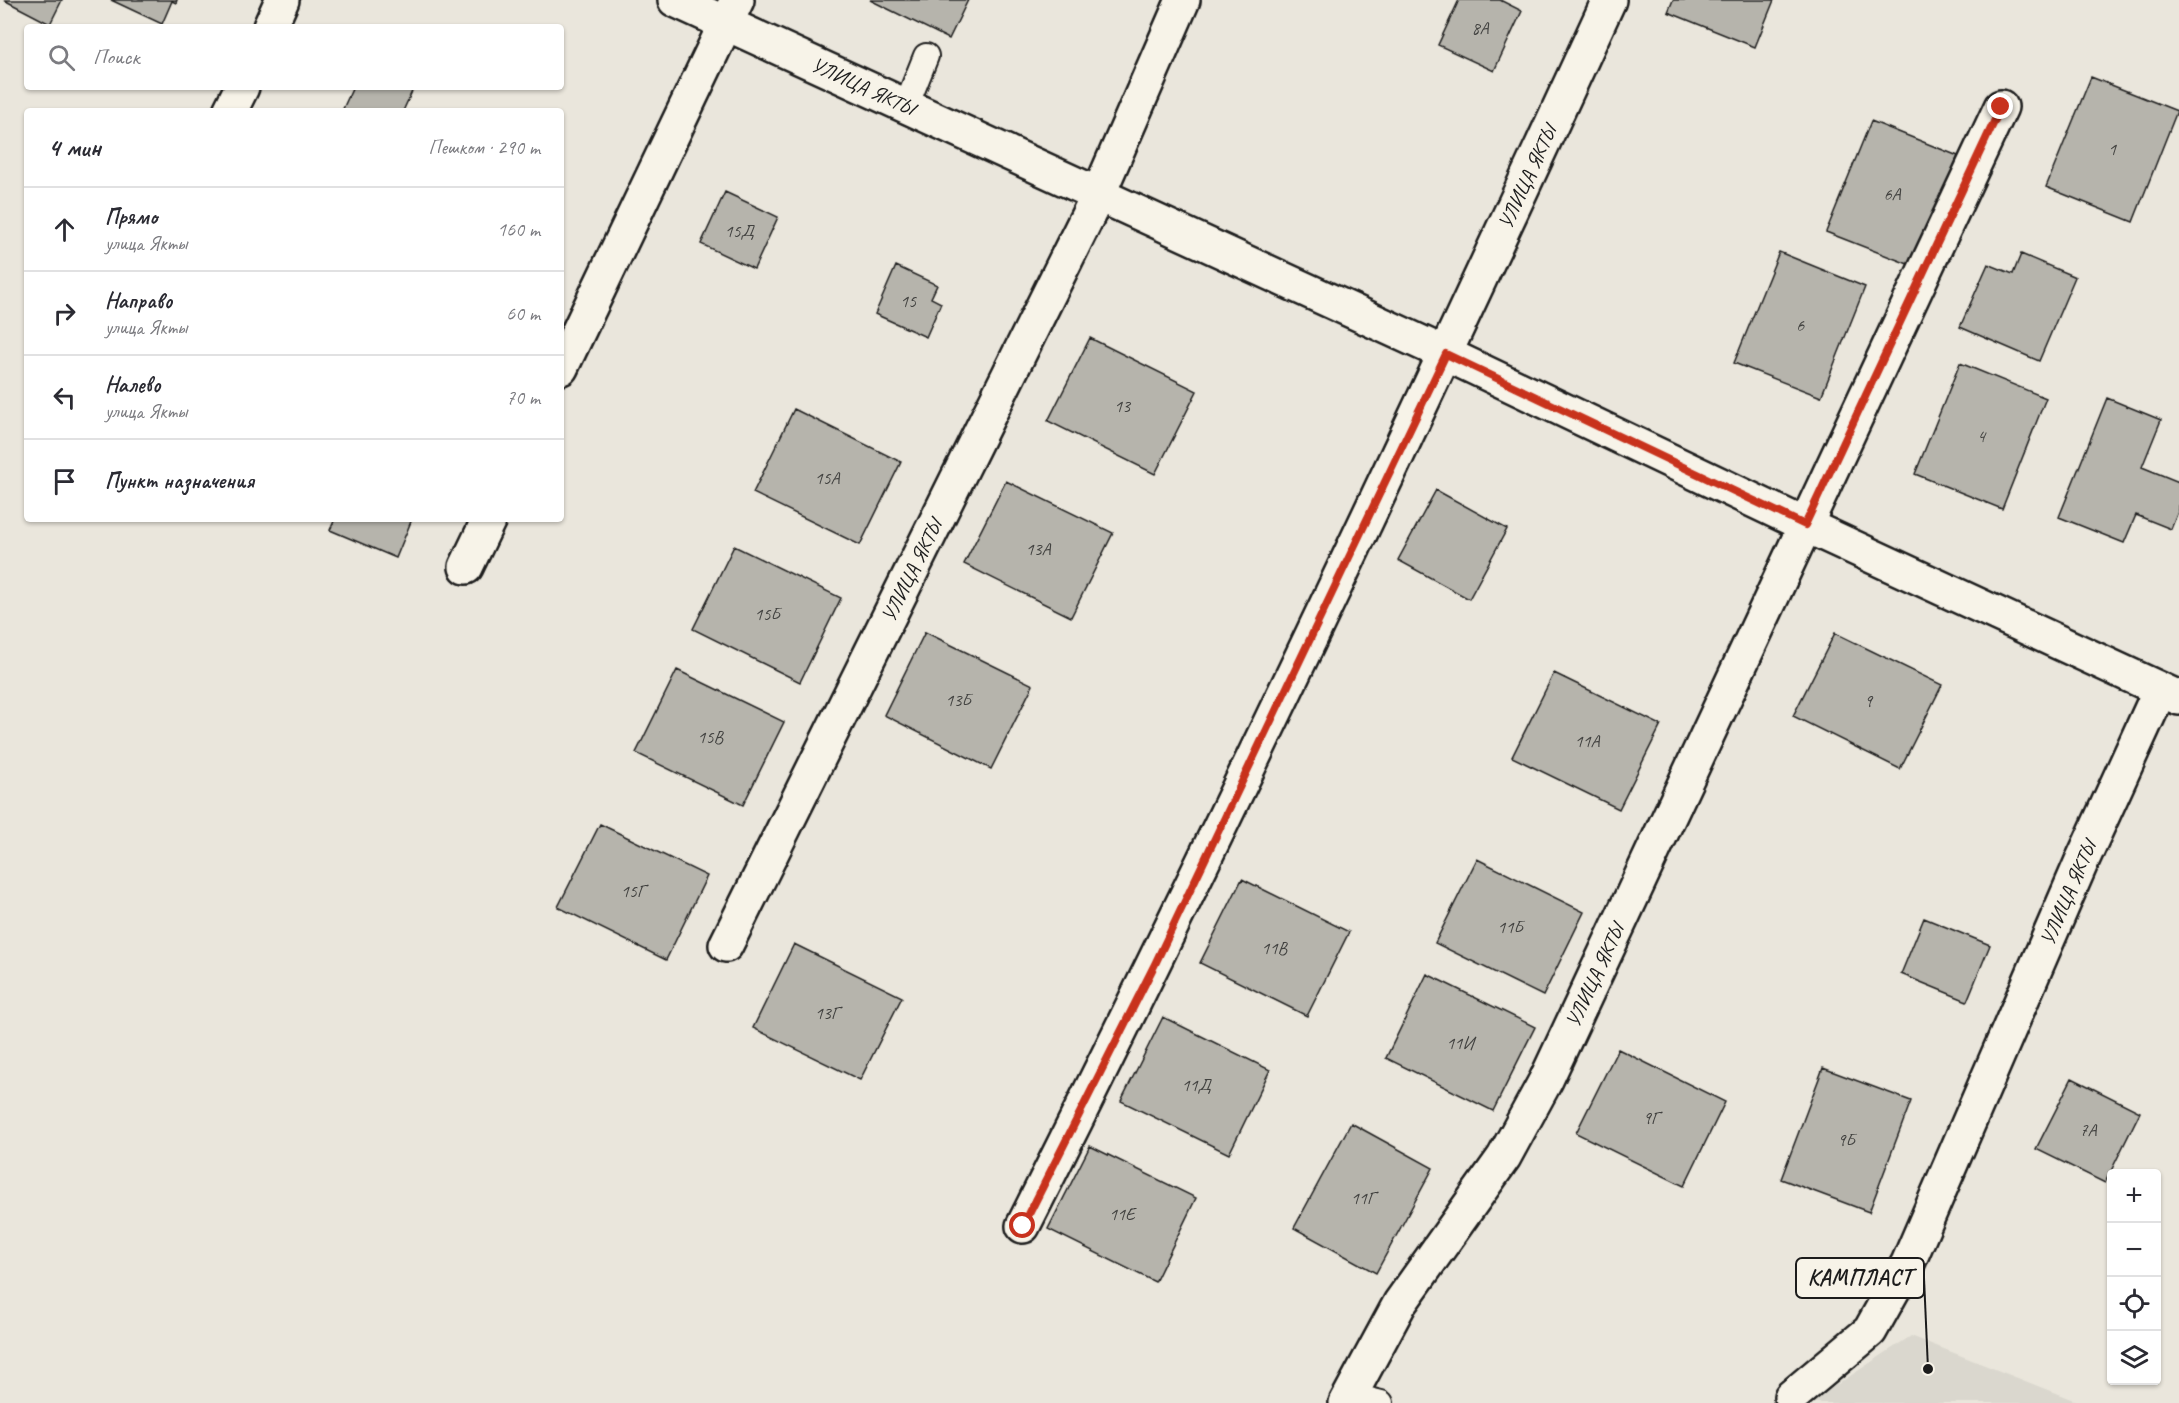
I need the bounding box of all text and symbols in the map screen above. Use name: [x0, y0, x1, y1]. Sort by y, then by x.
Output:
house number: 8А: [1471, 17, 1490, 39]
search box: [24, 24, 564, 90]
icon: search: [45, 41, 78, 74]
text: Поиск: [93, 43, 139, 71]
street label: УЛИЦА ЯКТЫ: [807, 51, 923, 123]
route end: [1987, 93, 2013, 119]
street label: УЛИЦА ЯКТЫ: [1492, 117, 1564, 233]
text: 4 мин: [48, 131, 101, 164]
text: Пешком · 290 m: [428, 135, 540, 160]
house number: 1: [2108, 138, 2117, 160]
house number: 6А: [1883, 183, 1902, 205]
text: Прямо: [105, 203, 157, 231]
icon: ahead: [48, 213, 81, 246]
text: 160 m: [497, 217, 540, 242]
house number: 15Д: [724, 220, 756, 242]
text: улица Якты: [105, 231, 187, 256]
text: Направо: [105, 287, 172, 315]
house number: 15: [900, 290, 917, 312]
icon: right: [48, 297, 81, 330]
text: 60 m: [506, 301, 540, 326]
house number: 6: [1796, 314, 1805, 336]
text: улица Якты: [105, 315, 187, 340]
text: Налево: [105, 371, 161, 399]
icon: left: [48, 381, 81, 414]
text: 70 m: [506, 385, 540, 410]
house number: 13: [1114, 395, 1132, 417]
text: улица Якты: [105, 399, 187, 424]
house number: 4: [1977, 425, 1987, 447]
icon: arrive: [48, 465, 81, 498]
text: Пункт назначения: [105, 467, 254, 495]
house number: 15А: [814, 467, 841, 489]
street label: УЛИЦА ЯКТЫ: [875, 511, 950, 626]
house number: 13А: [1025, 538, 1052, 560]
house number: 15Б: [754, 603, 783, 625]
house number: 13Б: [945, 689, 974, 711]
house number: 9: [1864, 690, 1874, 712]
house number: 15В: [697, 726, 724, 748]
house number: 11А: [1574, 730, 1601, 752]
street label: УЛИЦА ЯКТЫ: [2034, 833, 2104, 949]
house number: 15Г: [621, 880, 649, 902]
house number: 11Б: [1497, 916, 1526, 938]
street label: УЛИЦА ЯКТЫ: [1560, 916, 1632, 1031]
house number: 11В: [1261, 937, 1288, 959]
house number: 13Г: [815, 1002, 843, 1024]
house number: 11И: [1446, 1032, 1476, 1054]
house number: 11Д: [1181, 1074, 1213, 1096]
house number: 9Г: [1643, 1107, 1663, 1129]
house number: 7А: [2079, 1119, 2098, 1141]
house number: 9Б: [1837, 1129, 1857, 1151]
map controls: [2107, 1169, 2161, 1385]
button: +: [2107, 1169, 2161, 1223]
house number: 11Г: [1351, 1187, 1379, 1209]
house number: 11Е: [1109, 1203, 1137, 1225]
route start: [1009, 1212, 1035, 1238]
button: −: [2107, 1223, 2161, 1277]
callout: КАМПЛАСТ: [1796, 1258, 1924, 1298]
text: КАМПЛАСТ: [1808, 1264, 1917, 1292]
button: locate: [2107, 1277, 2161, 1331]
button: layers: [2107, 1331, 2161, 1385]

